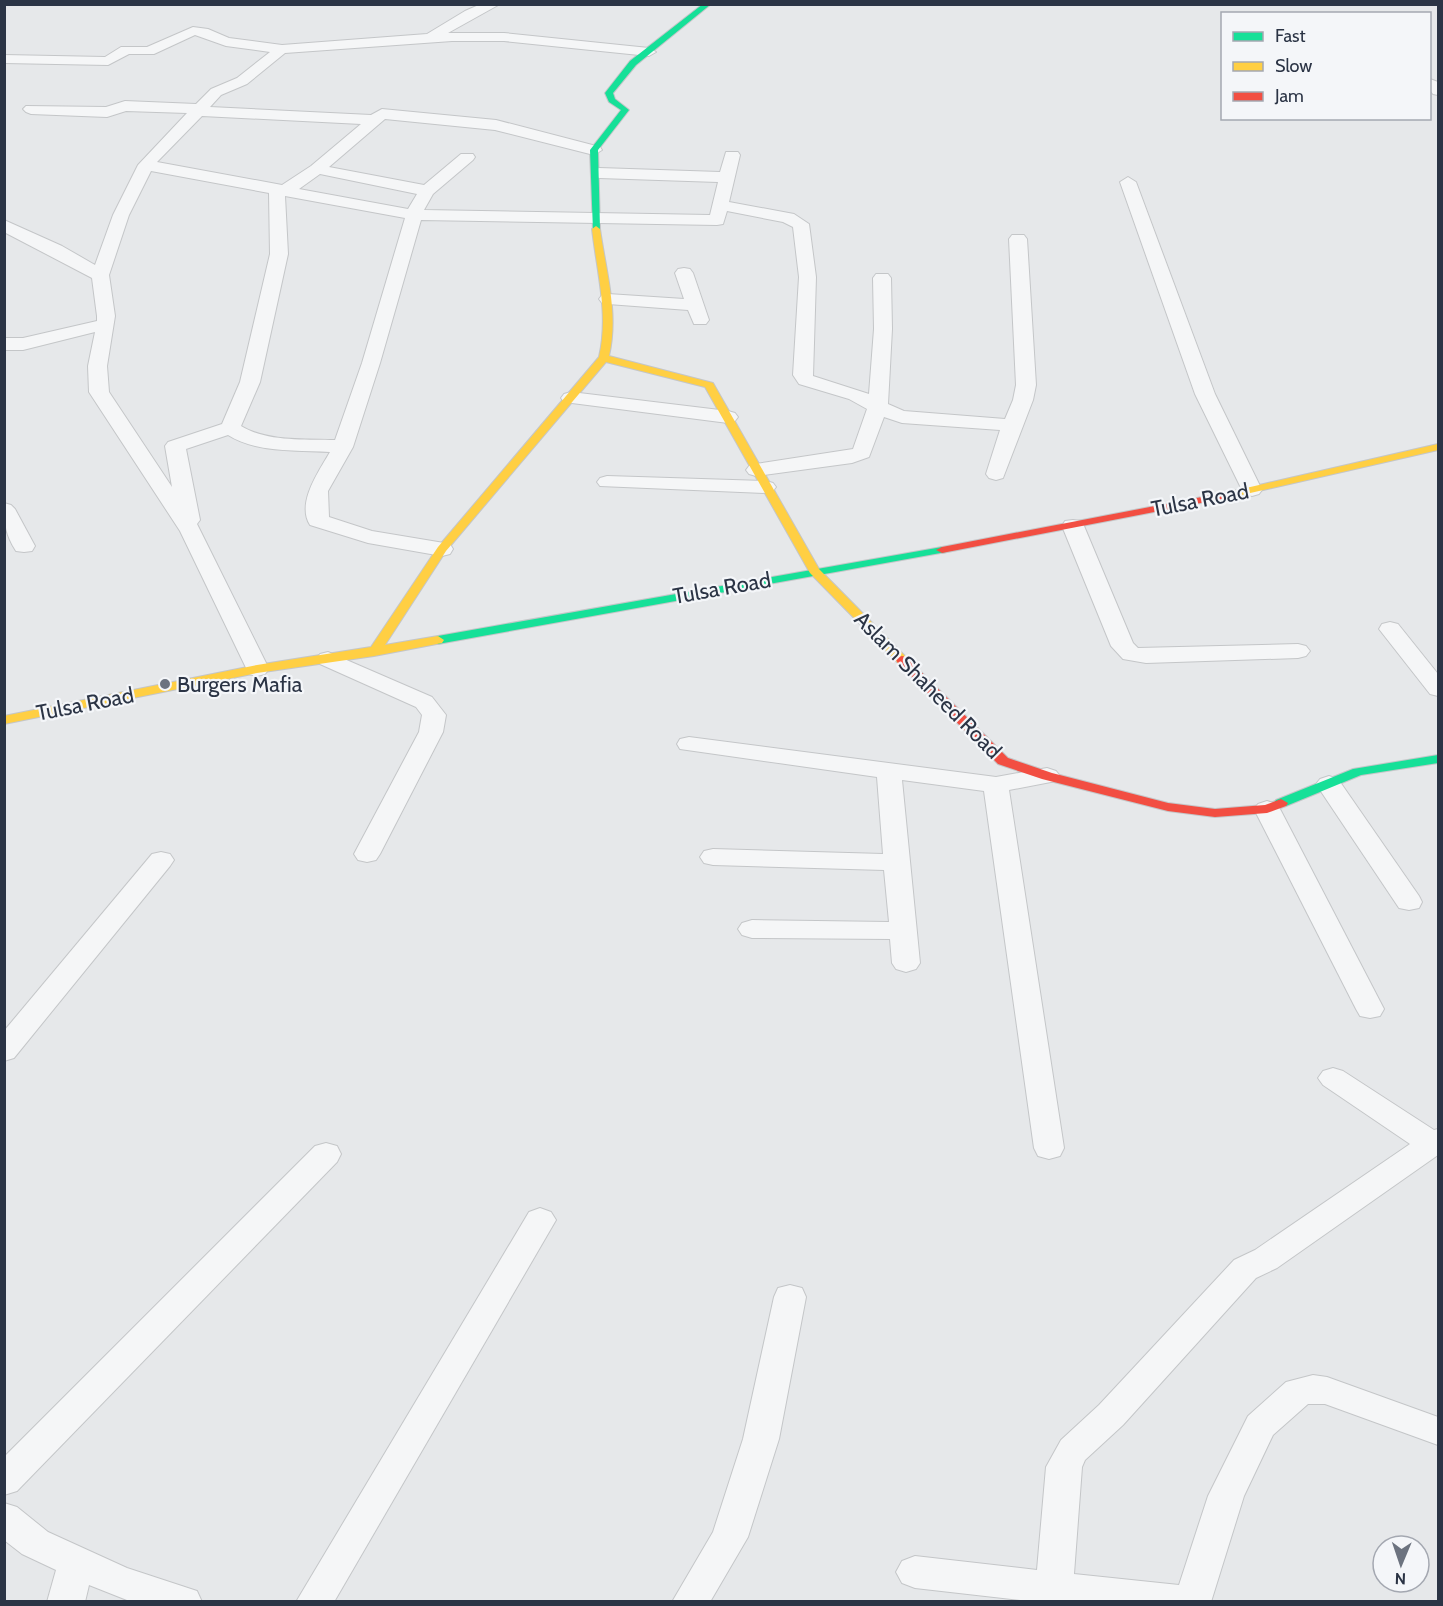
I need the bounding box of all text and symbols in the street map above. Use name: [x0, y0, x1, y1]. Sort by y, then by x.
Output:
legend: [1221, 12, 1431, 120]
text: Fast: [1275, 25, 1306, 47]
text: Slow: [1275, 55, 1312, 77]
text: Jam: [1274, 85, 1304, 107]
street label: Tulsa Road: [1149, 477, 1251, 523]
street label: Tulsa Road: [671, 566, 773, 610]
street label: Aslam Shaheed Road: [849, 606, 1007, 764]
place label: Burgers Mafia: [177, 671, 303, 698]
marker: Burgers Mafia: [158, 677, 172, 691]
street label: Tulsa Road: [34, 681, 136, 727]
north arrow: [1371, 1534, 1431, 1594]
text: N: [1395, 1569, 1406, 1588]

